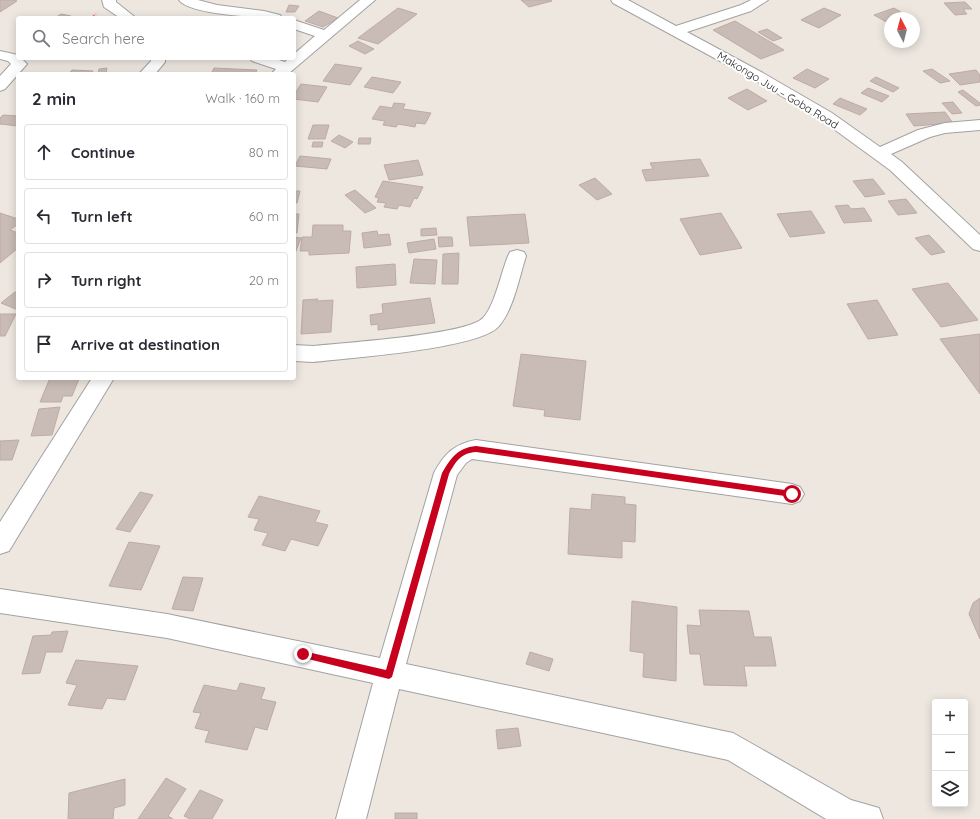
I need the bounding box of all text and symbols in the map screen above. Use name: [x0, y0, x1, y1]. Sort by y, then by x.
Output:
north arrow: [884, 12, 920, 48]
search box: [16, 16, 296, 60]
icon: search: [30, 27, 52, 49]
text: Search here: [62, 29, 145, 48]
street label: Makongo Juu – Goba Road: [715, 48, 841, 132]
text: 2 min: [32, 88, 76, 109]
text: Walk · 160 m: [205, 90, 280, 106]
icon: ahead: [33, 141, 55, 163]
text: Continue: [71, 143, 135, 162]
text: 80 m: [249, 144, 279, 160]
icon: left: [33, 205, 55, 227]
text: Turn left: [71, 207, 133, 226]
text: 60 m: [249, 208, 279, 224]
icon: right: [33, 269, 55, 291]
text: Turn right: [71, 271, 142, 290]
text: 20 m: [249, 272, 279, 288]
icon: arrive: [33, 333, 55, 355]
text: Arrive at destination: [71, 335, 220, 354]
route start: [783, 485, 801, 503]
route end: [294, 645, 312, 663]
map controls: [932, 699, 968, 807]
button: +: [932, 699, 968, 735]
button: −: [932, 735, 968, 771]
button: layers: [932, 771, 968, 807]

